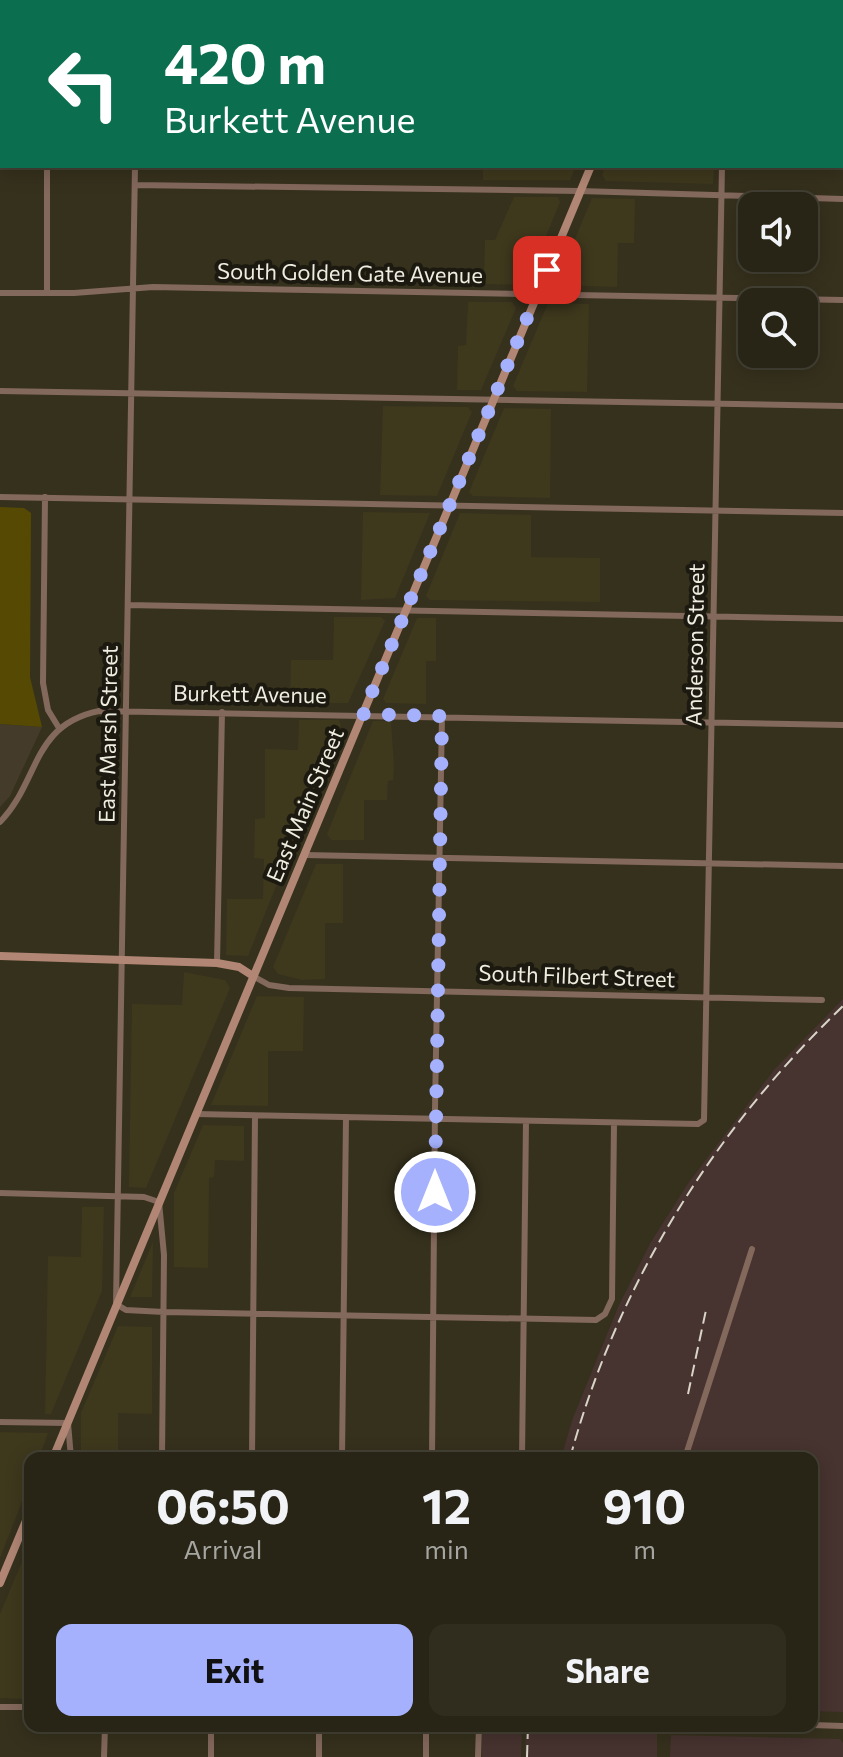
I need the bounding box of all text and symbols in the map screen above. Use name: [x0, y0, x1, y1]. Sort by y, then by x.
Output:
text: 420 m: [164, 27, 326, 96]
icon: left: [32, 32, 136, 136]
text: Burkett Avenue: [164, 96, 416, 140]
map controls: [738, 192, 818, 368]
button: sound: [738, 192, 818, 272]
pin: [513, 236, 581, 304]
icon: arrive: [525, 248, 569, 292]
street label: South Golden Gate Avenue: [217, 257, 483, 288]
button: search: [738, 288, 818, 368]
street label: Anderson Street: [680, 563, 709, 727]
street label: East Marsh Street: [92, 645, 123, 823]
street label: Burkett Avenue: [173, 679, 327, 708]
street label: East Main Street: [260, 724, 349, 886]
street label: South Filbert Street: [478, 959, 676, 992]
position arrow: [393, 1150, 477, 1234]
text: 06:50: [156, 1475, 290, 1534]
text: 12: [422, 1475, 471, 1534]
text: 910: [603, 1475, 686, 1534]
text: Arrival: [184, 1533, 262, 1564]
text: min: [424, 1533, 469, 1564]
text: m: [633, 1533, 656, 1564]
button: Exit: [56, 1624, 413, 1716]
button: Share: [429, 1624, 786, 1716]

